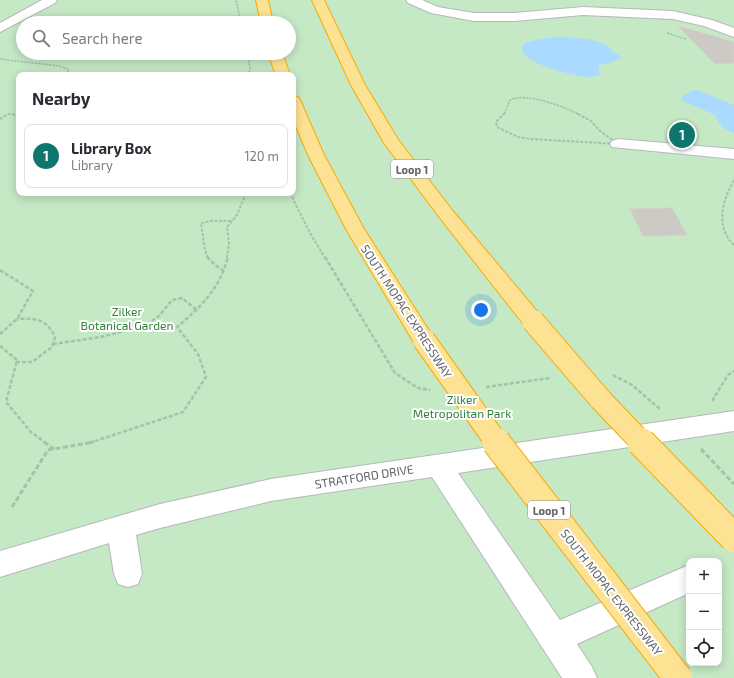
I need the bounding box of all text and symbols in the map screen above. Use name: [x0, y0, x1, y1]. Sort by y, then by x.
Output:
search box: [16, 16, 296, 60]
icon: search: [30, 27, 52, 49]
text: Search here: [62, 29, 143, 47]
text: Nearby: [32, 88, 90, 108]
pin: 1: [669, 120, 695, 150]
text: Library Box: [71, 139, 152, 157]
text: 1: [43, 148, 49, 164]
text: 120 m: [244, 148, 279, 164]
text: Library: [71, 157, 113, 173]
road number: Loop 1: [391, 160, 433, 178]
street label: SOUTH MOPAC EXPRESSWAY: [359, 242, 455, 380]
your location: [471, 300, 491, 320]
park label: Zilker Botanical Garden: [81, 304, 173, 332]
park label: Zilker Metropolitan Park: [413, 392, 511, 420]
street label: STRATFORD DRIVE: [314, 461, 415, 491]
road number: Loop 1: [528, 501, 570, 519]
street label: SOUTH MOPAC EXPRESSWAY: [558, 526, 666, 658]
map controls: [686, 558, 722, 666]
button: +: [686, 558, 722, 594]
button: −: [686, 594, 722, 630]
button: locate: [686, 630, 722, 666]

